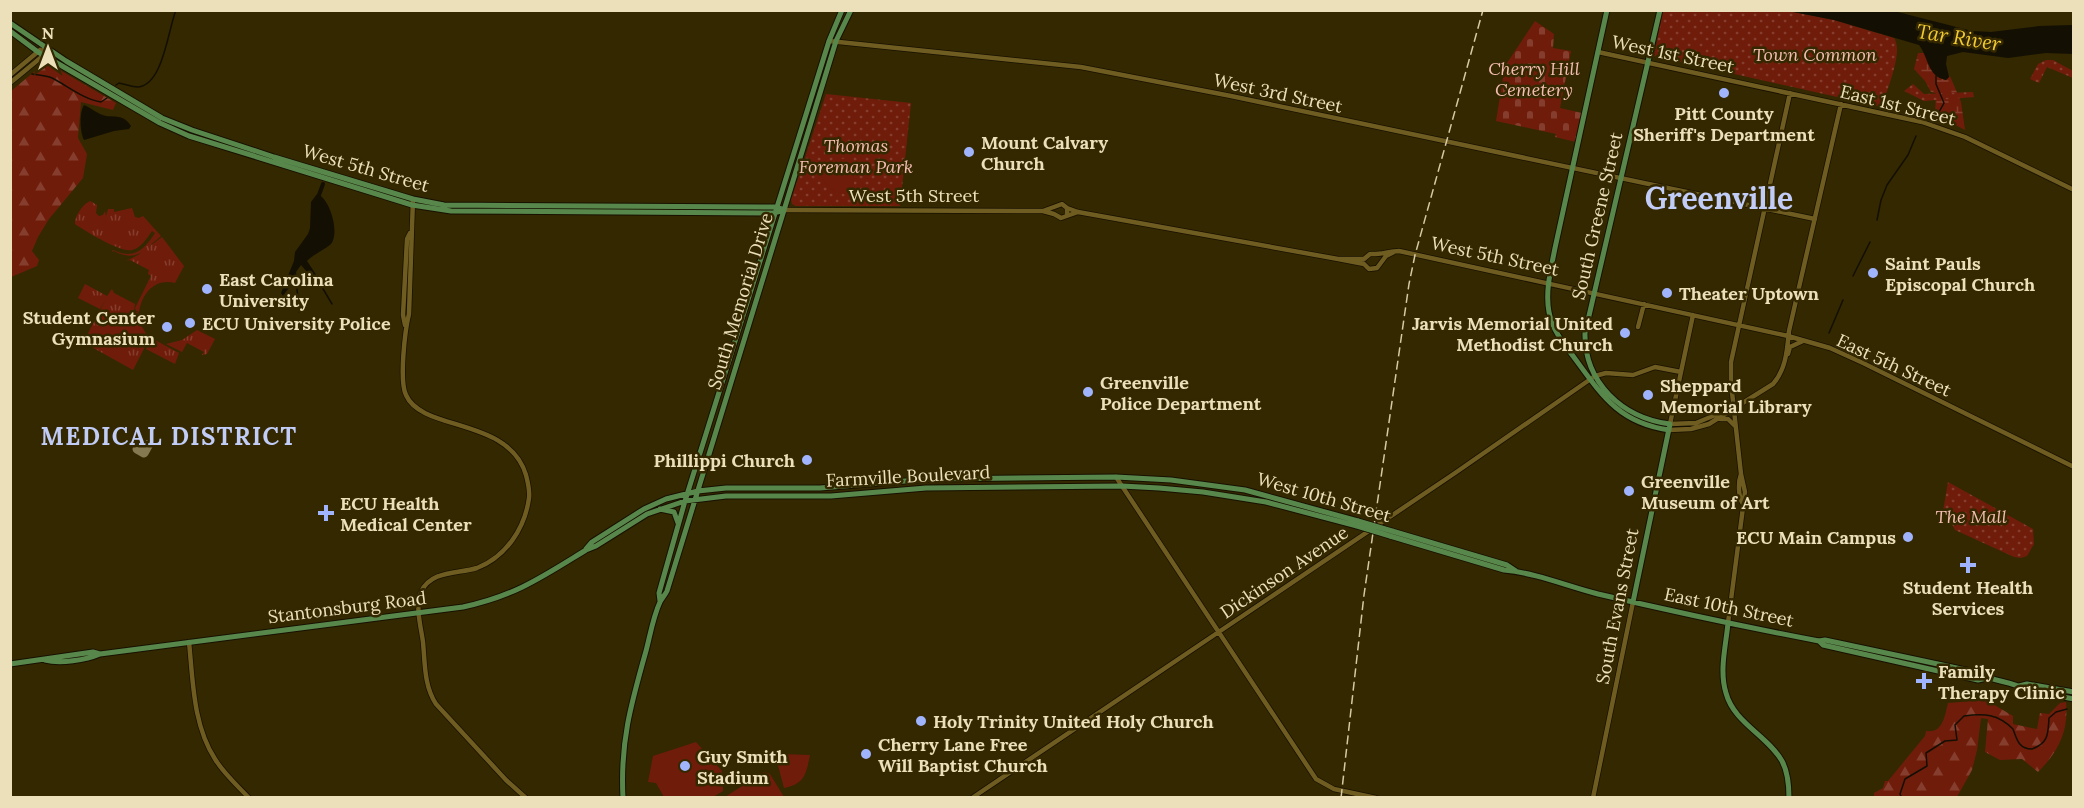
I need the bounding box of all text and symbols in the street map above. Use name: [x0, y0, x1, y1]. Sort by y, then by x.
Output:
north arrow: [18, 18, 78, 78]
water label: Tar River: [1915, 18, 2004, 56]
text: N: [42, 23, 54, 43]
street label: West 1st Street: [1610, 30, 1736, 78]
park label: Town Common: [1753, 43, 1877, 66]
park label: Cherry Hill Cemetery: [1488, 57, 1580, 101]
street label: West 3rd Street: [1211, 68, 1345, 118]
street label: East 1st Street: [1838, 80, 1958, 130]
marker: Pitt County Sheriff's Department: [1717, 86, 1731, 100]
place label: Pitt County Sheriff's Department: [1633, 102, 1815, 146]
street label: South Greene Street: [1567, 130, 1627, 302]
place label: Mount Calvary Church: [981, 131, 1108, 175]
park label: Thomas Foreman Park: [799, 134, 913, 178]
street label: West 5th Street: [300, 139, 432, 197]
marker: Mount Calvary Church: [962, 145, 976, 159]
district label: Greenville: [1645, 179, 1793, 217]
street label: West 5th Street: [849, 184, 979, 207]
street label: South Memorial Drive: [702, 210, 778, 392]
street label: West 5th Street: [1429, 231, 1561, 281]
place label: Saint Pauls Episcopal Church: [1885, 252, 2035, 296]
marker: Saint Pauls Episcopal Church: [1866, 266, 1880, 280]
place label: East Carolina University: [219, 268, 334, 312]
marker: East Carolina University: [200, 282, 214, 296]
place label: Theater Uptown: [1679, 282, 1820, 305]
marker: Theater Uptown: [1660, 286, 1674, 300]
place label: Student Center Gymnasium: [23, 306, 155, 350]
place label: ECU University Police: [202, 312, 391, 335]
place label: Jarvis Memorial United Methodist Church: [1412, 312, 1613, 356]
marker: ECU University Police: [183, 316, 197, 330]
marker: Student Center Gymnasium: [160, 320, 174, 334]
marker: Jarvis Memorial United Methodist Church: [1618, 326, 1632, 340]
street label: East 5th Street: [1833, 328, 1955, 402]
place label: Greenville Police Department: [1100, 371, 1262, 415]
place label: Sheppard Memorial Library: [1660, 374, 1812, 418]
marker: Greenville Police Department: [1081, 385, 1095, 399]
marker: Sheppard Memorial Library: [1641, 388, 1655, 402]
district label: MEDICAL DISTRICT: [40, 421, 298, 452]
place label: Phillippi Church: [654, 449, 795, 472]
marker: Phillippi Church: [800, 453, 814, 467]
street label: Farmville Boulevard: [825, 460, 991, 492]
street label: West 10th Street: [1254, 467, 1394, 527]
place label: Greenville Museum of Art: [1641, 470, 1770, 514]
marker: Greenville Museum of Art: [1622, 484, 1636, 498]
place label: ECU Health Medical Center: [340, 492, 472, 536]
marker: ECU Health Medical Center: [317, 504, 335, 522]
park label: The Mall: [1935, 505, 2007, 528]
street label: Dickinson Avenue: [1216, 521, 1353, 623]
street label: South Evans Street: [1591, 526, 1643, 686]
place label: ECU Main Campus: [1736, 526, 1896, 549]
marker: ECU Main Campus: [1901, 530, 1915, 544]
marker: Student Health Services: [1959, 556, 1977, 574]
place label: Student Health Services: [1903, 576, 2033, 620]
street label: East 10th Street: [1662, 582, 1796, 632]
street label: Stantonsburg Road: [267, 586, 428, 628]
place label: Family Therapy Clinic: [1938, 660, 2065, 704]
marker: Family Therapy Clinic: [1915, 672, 1933, 690]
place label: Holy Trinity United Holy Church: [933, 710, 1214, 733]
marker: Holy Trinity United Holy Church: [914, 714, 928, 728]
place label: Cherry Lane Free Will Baptist Church: [878, 733, 1048, 777]
place label: Guy Smith Stadium: [697, 745, 788, 789]
marker: Cherry Lane Free Will Baptist Church: [859, 747, 873, 761]
marker: Guy Smith Stadium: [678, 759, 692, 773]

